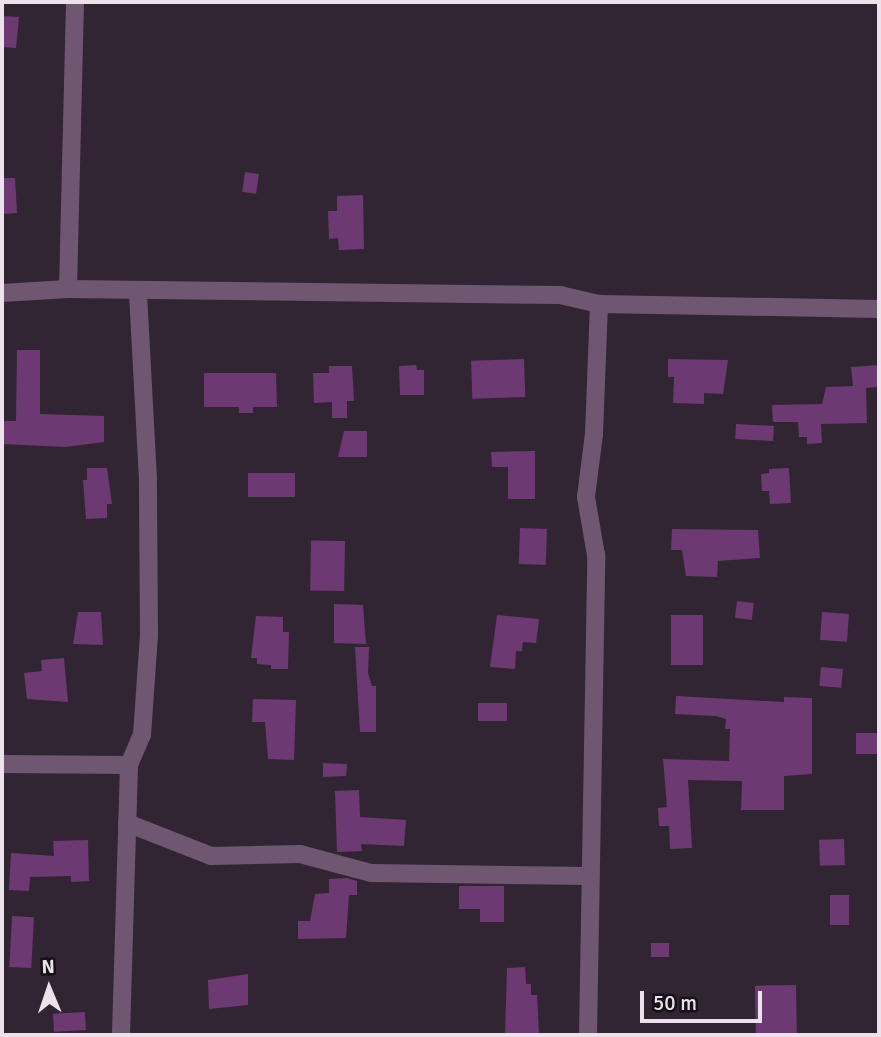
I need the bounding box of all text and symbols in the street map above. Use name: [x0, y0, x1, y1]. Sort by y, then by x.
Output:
north arrow: [14, 953, 84, 1023]
text: N: [41, 955, 55, 979]
scale bar: [643, 978, 766, 1022]
text: 50 m: [653, 990, 697, 1016]

